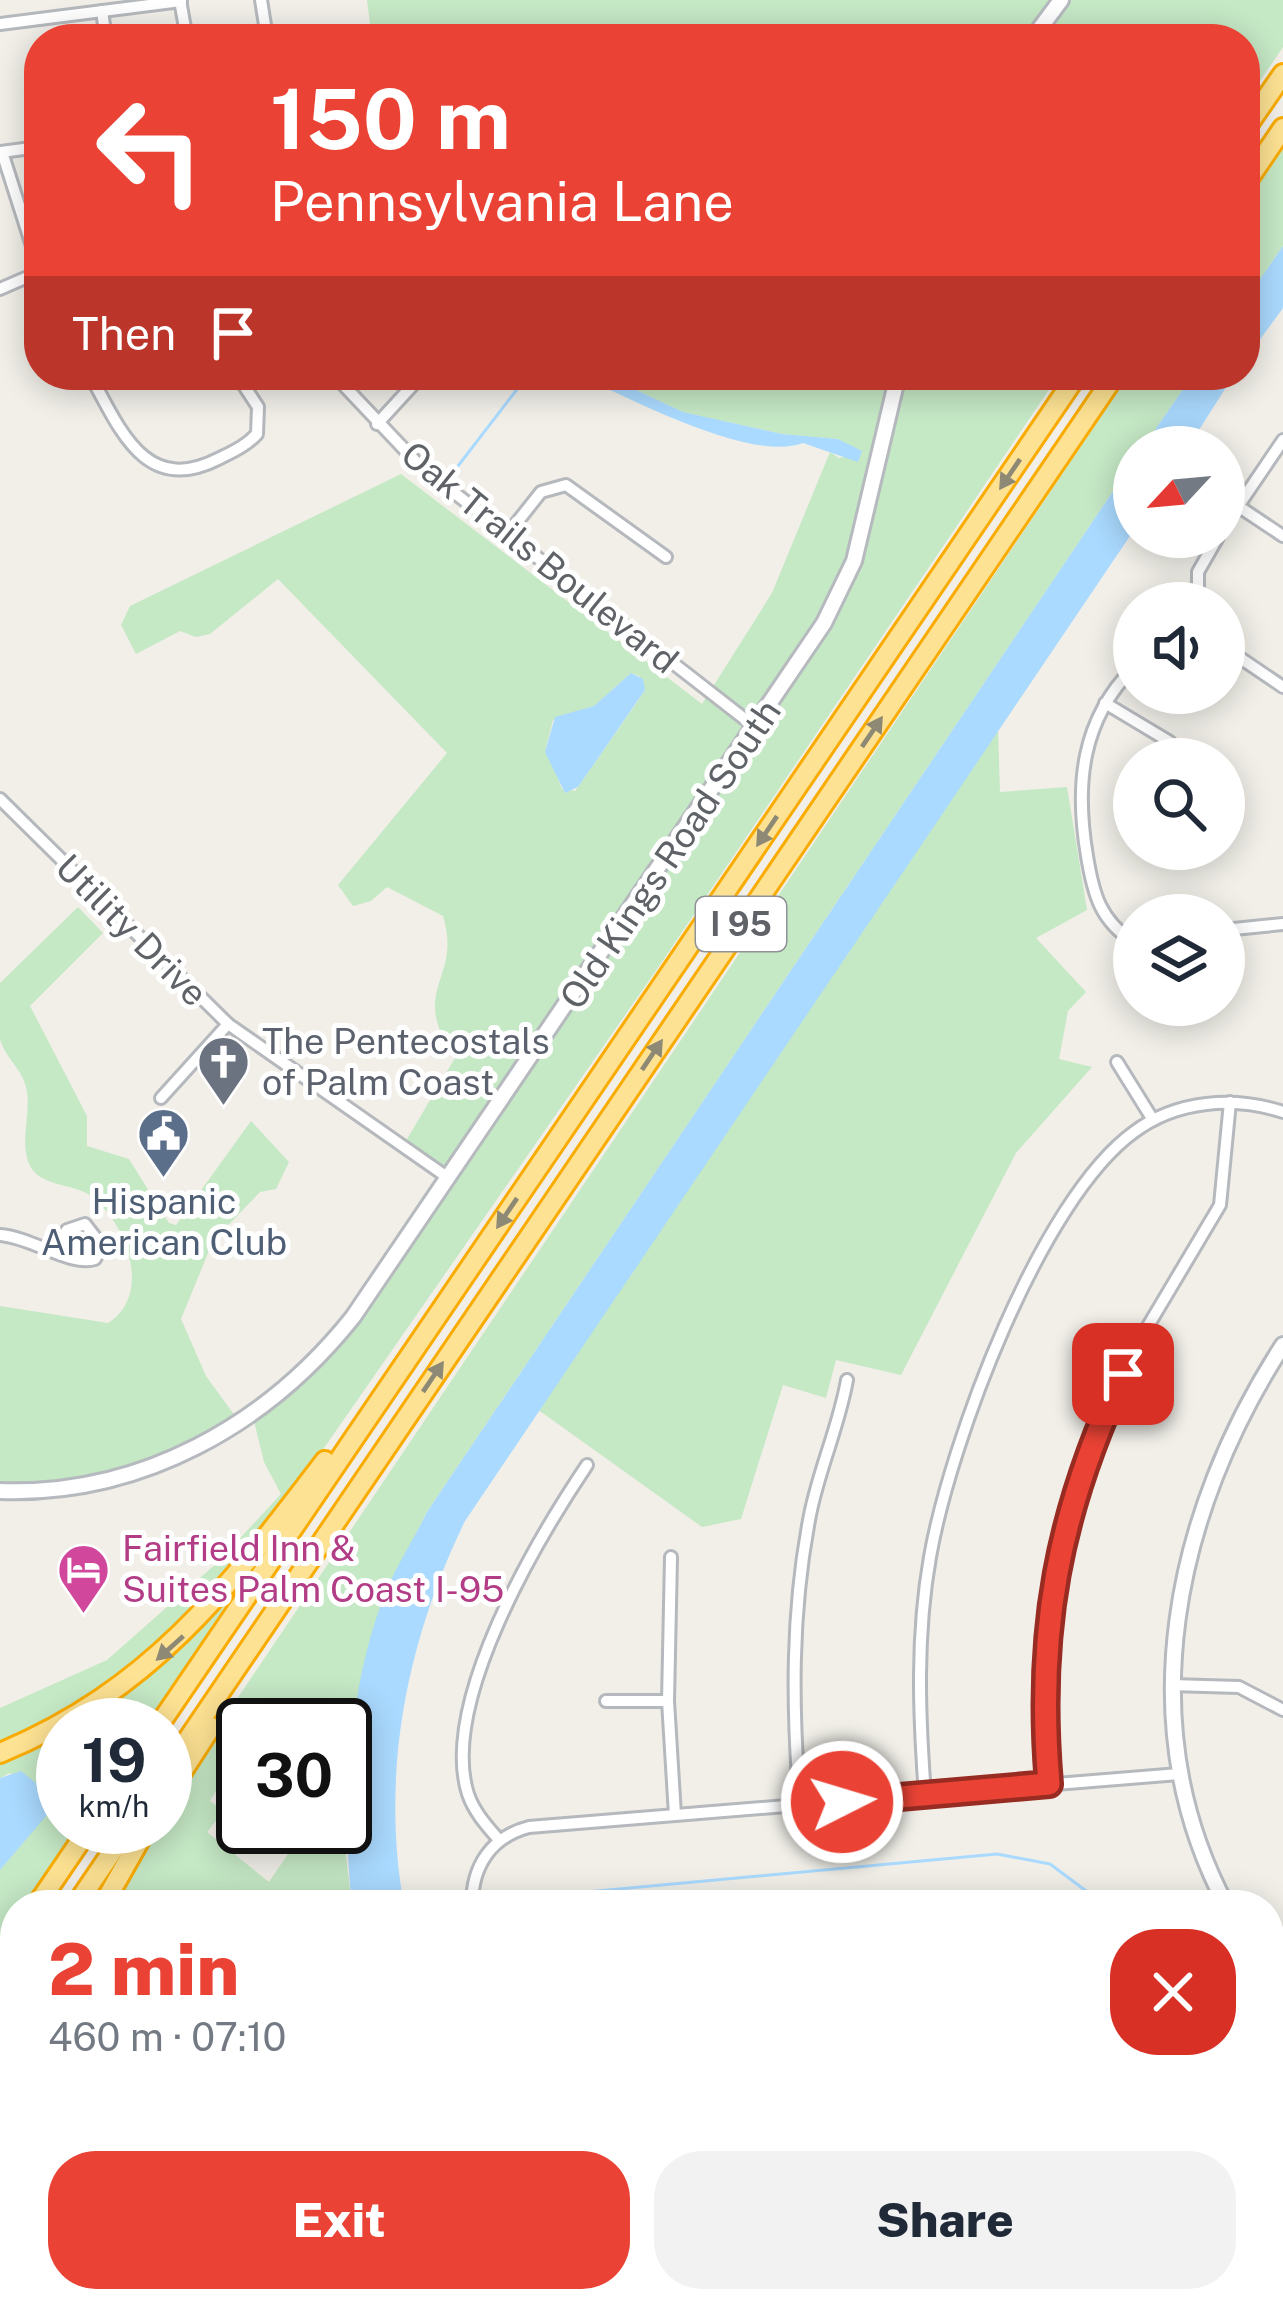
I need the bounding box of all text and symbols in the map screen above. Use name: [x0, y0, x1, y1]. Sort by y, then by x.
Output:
text: 150 m: [270, 69, 511, 168]
icon: left: [72, 72, 228, 228]
text: Pennsylvania Lane: [270, 170, 734, 233]
icon: arrive: [200, 300, 266, 366]
text: Then: [72, 307, 176, 360]
north arrow: [1113, 426, 1245, 558]
map controls: [1113, 426, 1245, 1026]
street label: Oak Trails Boulevard: [393, 433, 687, 681]
one-way arrow: [999, 457, 1021, 490]
button: sound: [1113, 582, 1245, 714]
street label: Old Kings Road South: [551, 692, 789, 1016]
one-way arrow: [860, 716, 883, 749]
button: search: [1113, 738, 1245, 870]
one-way arrow: [756, 814, 778, 847]
street label: Utility Drive: [48, 846, 216, 1014]
button: layers: [1113, 894, 1245, 1026]
road number: I 95: [696, 897, 786, 951]
place label: The Pentecostals of Palm Coast: [262, 1020, 550, 1103]
church icon: The Pentecostals of Palm Coast: [195, 1034, 251, 1108]
one-way arrow: [641, 1038, 663, 1071]
public building icon: Hispanic American Club: [136, 1105, 192, 1179]
place label: Hispanic American Club: [41, 1180, 287, 1263]
one-way arrow: [496, 1197, 518, 1230]
pin: [1072, 1323, 1174, 1425]
icon: arrive: [1090, 1341, 1156, 1407]
one-way arrow: [421, 1361, 444, 1393]
place label: Fairfield Inn & Suites Palm Coast I-95: [122, 1527, 504, 1610]
hotel icon: Fairfield Inn & Suites Palm Coast I-95: [55, 1541, 111, 1615]
one-way arrow: [155, 1634, 184, 1662]
speed limit sign: 30: [216, 1698, 372, 1854]
text: 19: [81, 1725, 147, 1796]
position arrow: [779, 1739, 905, 1865]
text: km/h: [79, 1788, 149, 1824]
text: 2 min: [48, 1927, 239, 2011]
button: close: [1110, 1929, 1236, 2055]
text: 460 m · 07:10: [48, 2014, 286, 2060]
button: Exit: [48, 2151, 630, 2289]
button: Share: [654, 2151, 1236, 2289]

